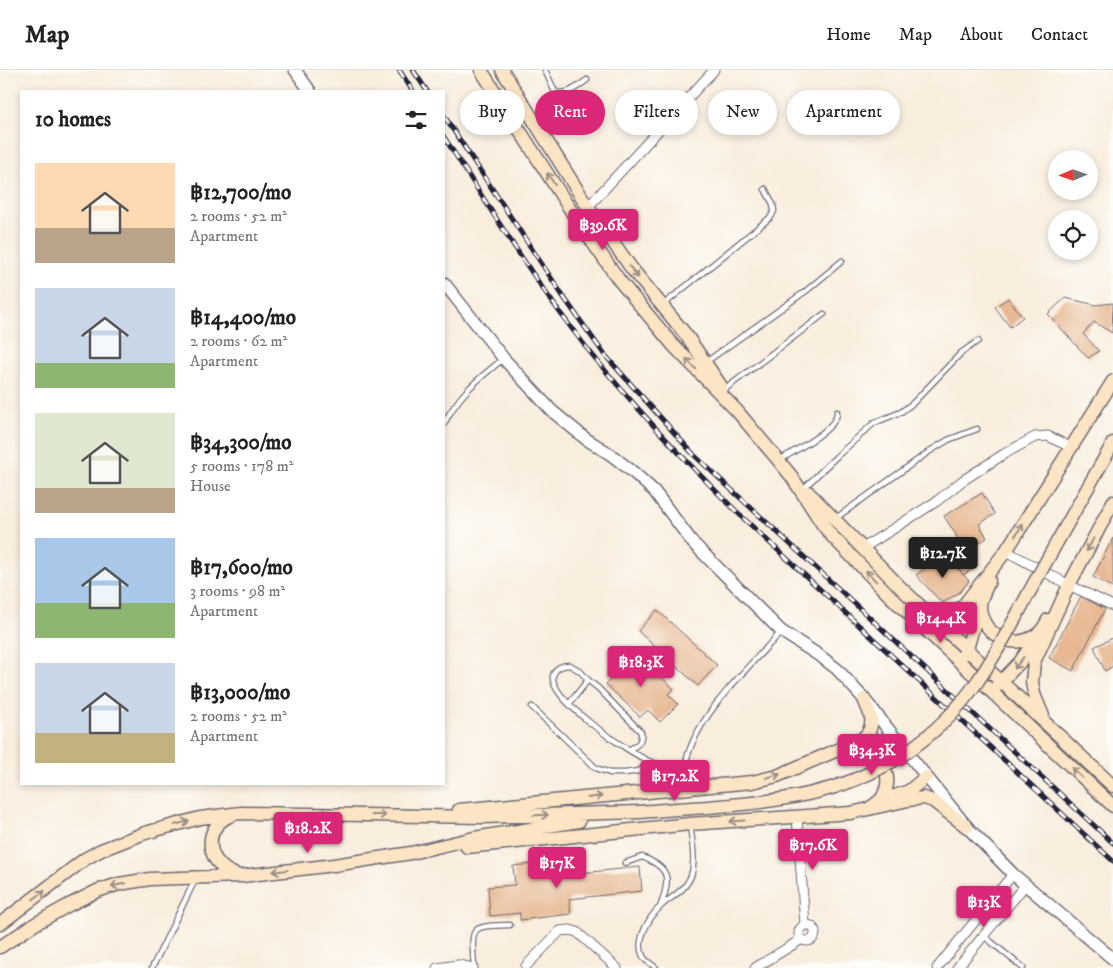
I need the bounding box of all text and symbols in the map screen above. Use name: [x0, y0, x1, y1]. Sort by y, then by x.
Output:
text: Map: [25, 20, 69, 50]
text: Home: [826, 24, 871, 46]
text: Map: [899, 24, 932, 46]
text: About: [960, 24, 1003, 46]
text: Contact: [1031, 24, 1088, 46]
chip: Buy: [460, 90, 525, 135]
chip: Rent: [535, 90, 605, 135]
chip: Filters: [615, 90, 698, 135]
chip: New: [708, 90, 777, 135]
chip: Apartment: [787, 90, 900, 135]
icon: filters: [402, 106, 430, 134]
text: 10 homes: [35, 107, 111, 133]
north arrow: [1048, 150, 1098, 200]
map controls: [1048, 150, 1098, 260]
one-way arrow: [545, 172, 556, 186]
text: ฿12,700/mo: [190, 180, 291, 206]
icon: home: [75, 183, 135, 243]
text: 2 rooms · 52 m²: [190, 206, 287, 226]
pin: ฿39.6K: [562, 208, 644, 251]
button: locate: [1048, 210, 1098, 260]
text: ฿39.6K: [579, 215, 627, 235]
text: Apartment: [190, 226, 258, 246]
one-way arrow: [629, 265, 640, 278]
text: ฿14,400/mo: [190, 305, 296, 331]
icon: home: [75, 308, 135, 368]
text: 2 rooms · 62 m²: [190, 331, 287, 351]
text: Apartment: [190, 351, 258, 371]
one-way arrow: [685, 358, 697, 370]
text: ฿34,300/mo: [190, 430, 292, 456]
icon: home: [75, 433, 135, 493]
text: 5 rooms · 178 m²: [190, 456, 293, 476]
text: House: [190, 476, 231, 496]
one-way arrow: [1014, 524, 1024, 538]
pin: ฿12.7K: [902, 536, 984, 579]
one-way arrow: [1085, 537, 1094, 552]
text: ฿12.7K: [920, 543, 966, 563]
text: ฿17,600/mo: [190, 555, 293, 581]
icon: home: [75, 558, 135, 618]
one-way arrow: [865, 570, 877, 583]
text: 3 rooms · 98 m²: [190, 581, 285, 601]
text: Apartment: [190, 601, 258, 621]
pin: ฿14.4K: [900, 602, 982, 644]
text: ฿14.4K: [916, 608, 966, 628]
pin: ฿18.3K: [600, 646, 682, 688]
text: ฿18.3K: [618, 652, 664, 672]
one-way arrow: [1014, 656, 1024, 670]
text: ฿13,000/mo: [190, 680, 290, 706]
icon: home: [75, 683, 135, 743]
text: 2 rooms · 52 m²: [190, 706, 287, 726]
text: Apartment: [190, 726, 258, 746]
pin: ฿34.3K: [831, 734, 913, 776]
text: ฿34.3K: [849, 740, 895, 760]
pin: ฿17.2K: [634, 760, 716, 802]
text: ฿17.2K: [651, 766, 699, 786]
one-way arrow: [1071, 767, 1084, 779]
one-way arrow: [765, 771, 781, 781]
one-way arrow: [587, 792, 603, 801]
one-way arrow: [370, 810, 386, 820]
one-way arrow: [532, 810, 549, 820]
pin: ฿18.2K: [267, 812, 349, 854]
one-way arrow: [174, 817, 190, 827]
one-way arrow: [729, 817, 745, 826]
text: ฿18.2K: [285, 818, 331, 838]
pin: ฿17.6K: [772, 828, 854, 871]
text: ฿17.6K: [789, 835, 837, 855]
pin: ฿17K: [527, 846, 587, 889]
text: ฿17K: [539, 853, 575, 873]
one-way arrow: [272, 866, 288, 876]
one-way arrow: [111, 881, 127, 890]
pin: ฿13K: [954, 886, 1014, 928]
one-way arrow: [32, 890, 46, 900]
text: ฿13K: [967, 892, 1001, 912]

